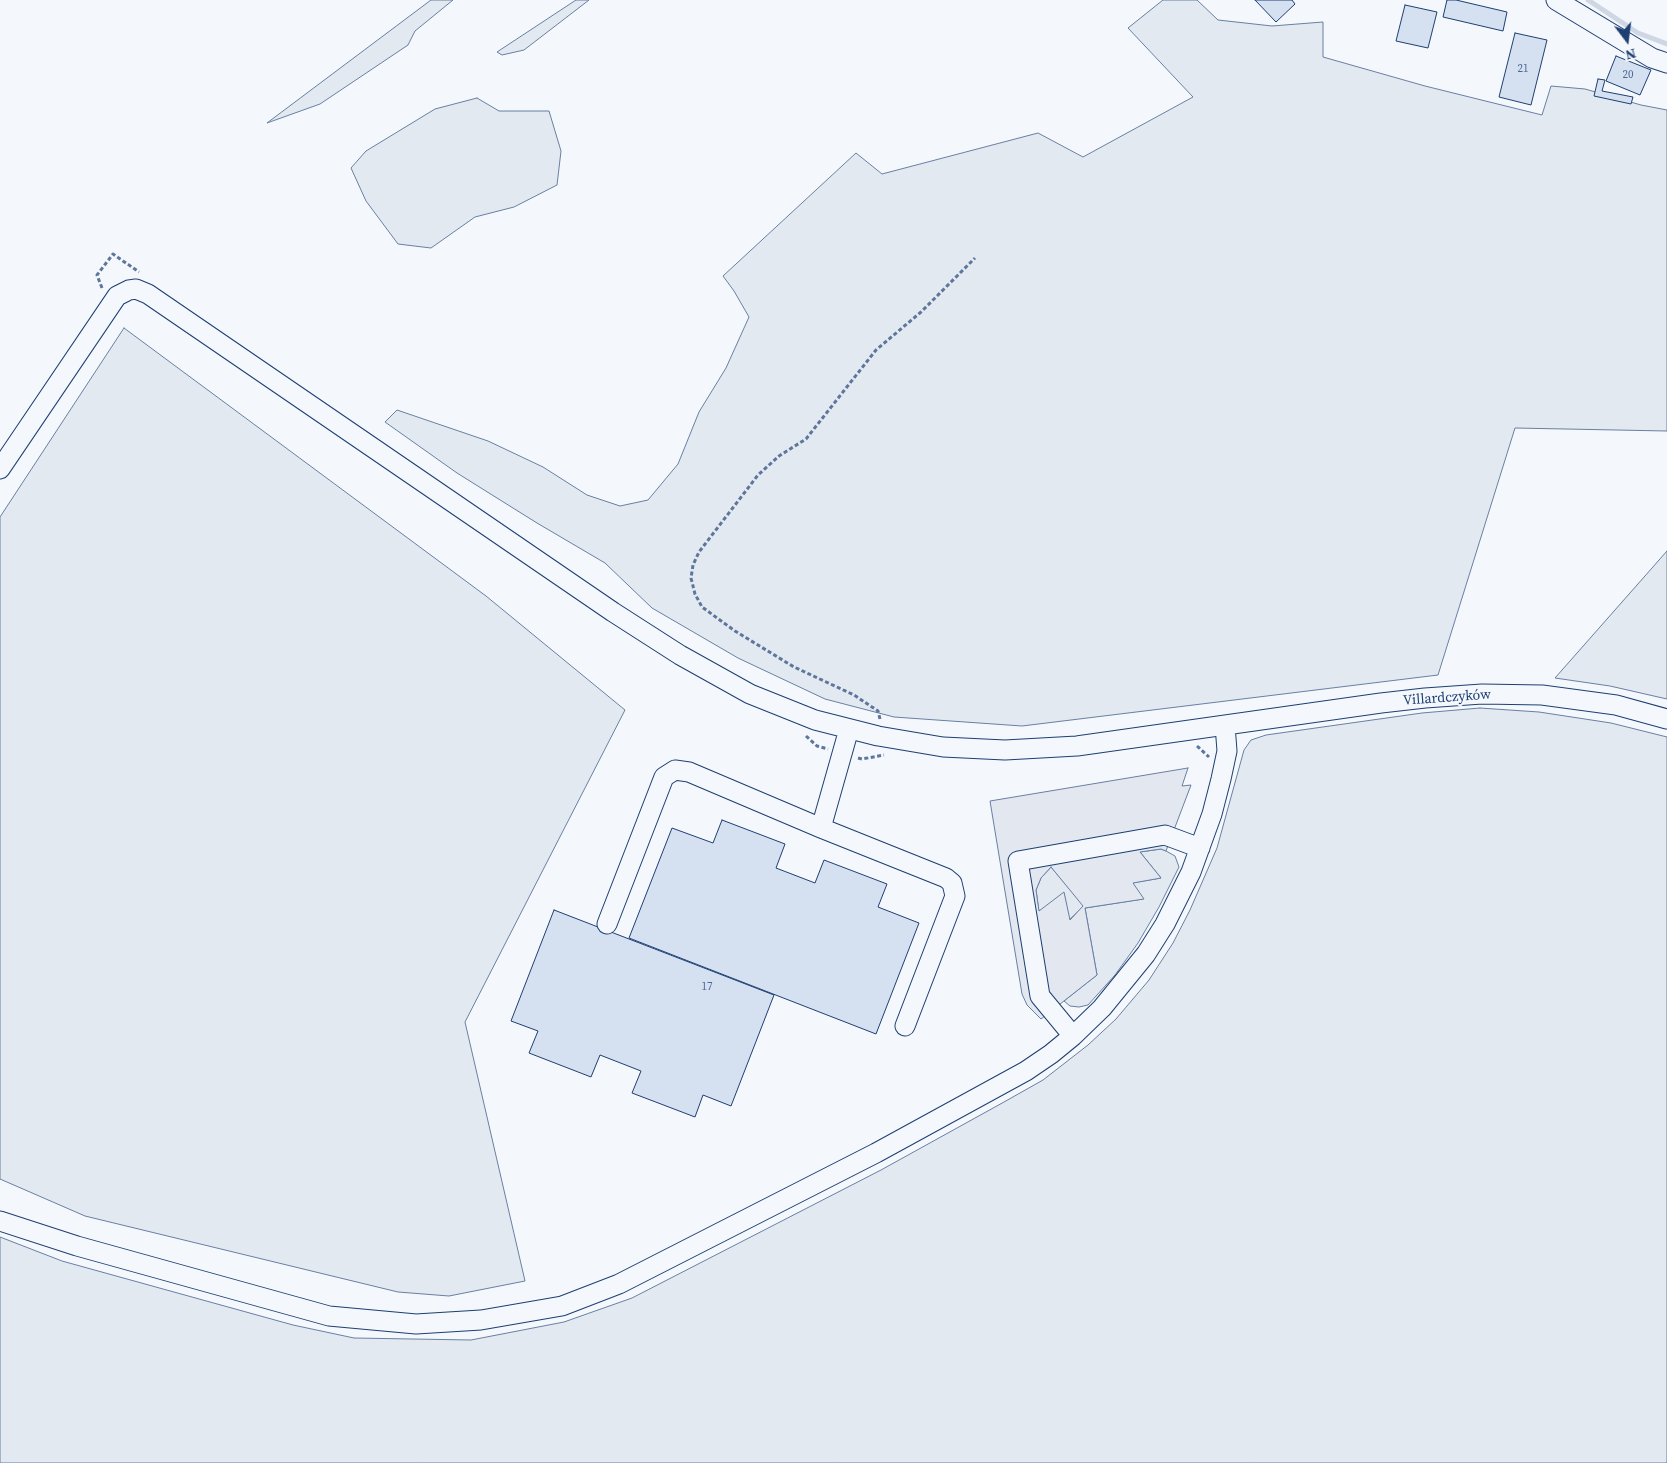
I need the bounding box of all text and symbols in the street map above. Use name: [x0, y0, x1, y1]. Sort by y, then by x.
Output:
north arrow: [1602, 15, 1652, 65]
text: N: [1623, 44, 1638, 65]
house number: 21: [1518, 62, 1528, 76]
house number: 20: [1623, 68, 1633, 82]
street label: Villardczyków: [1403, 687, 1491, 709]
house number: 17: [702, 980, 712, 994]

